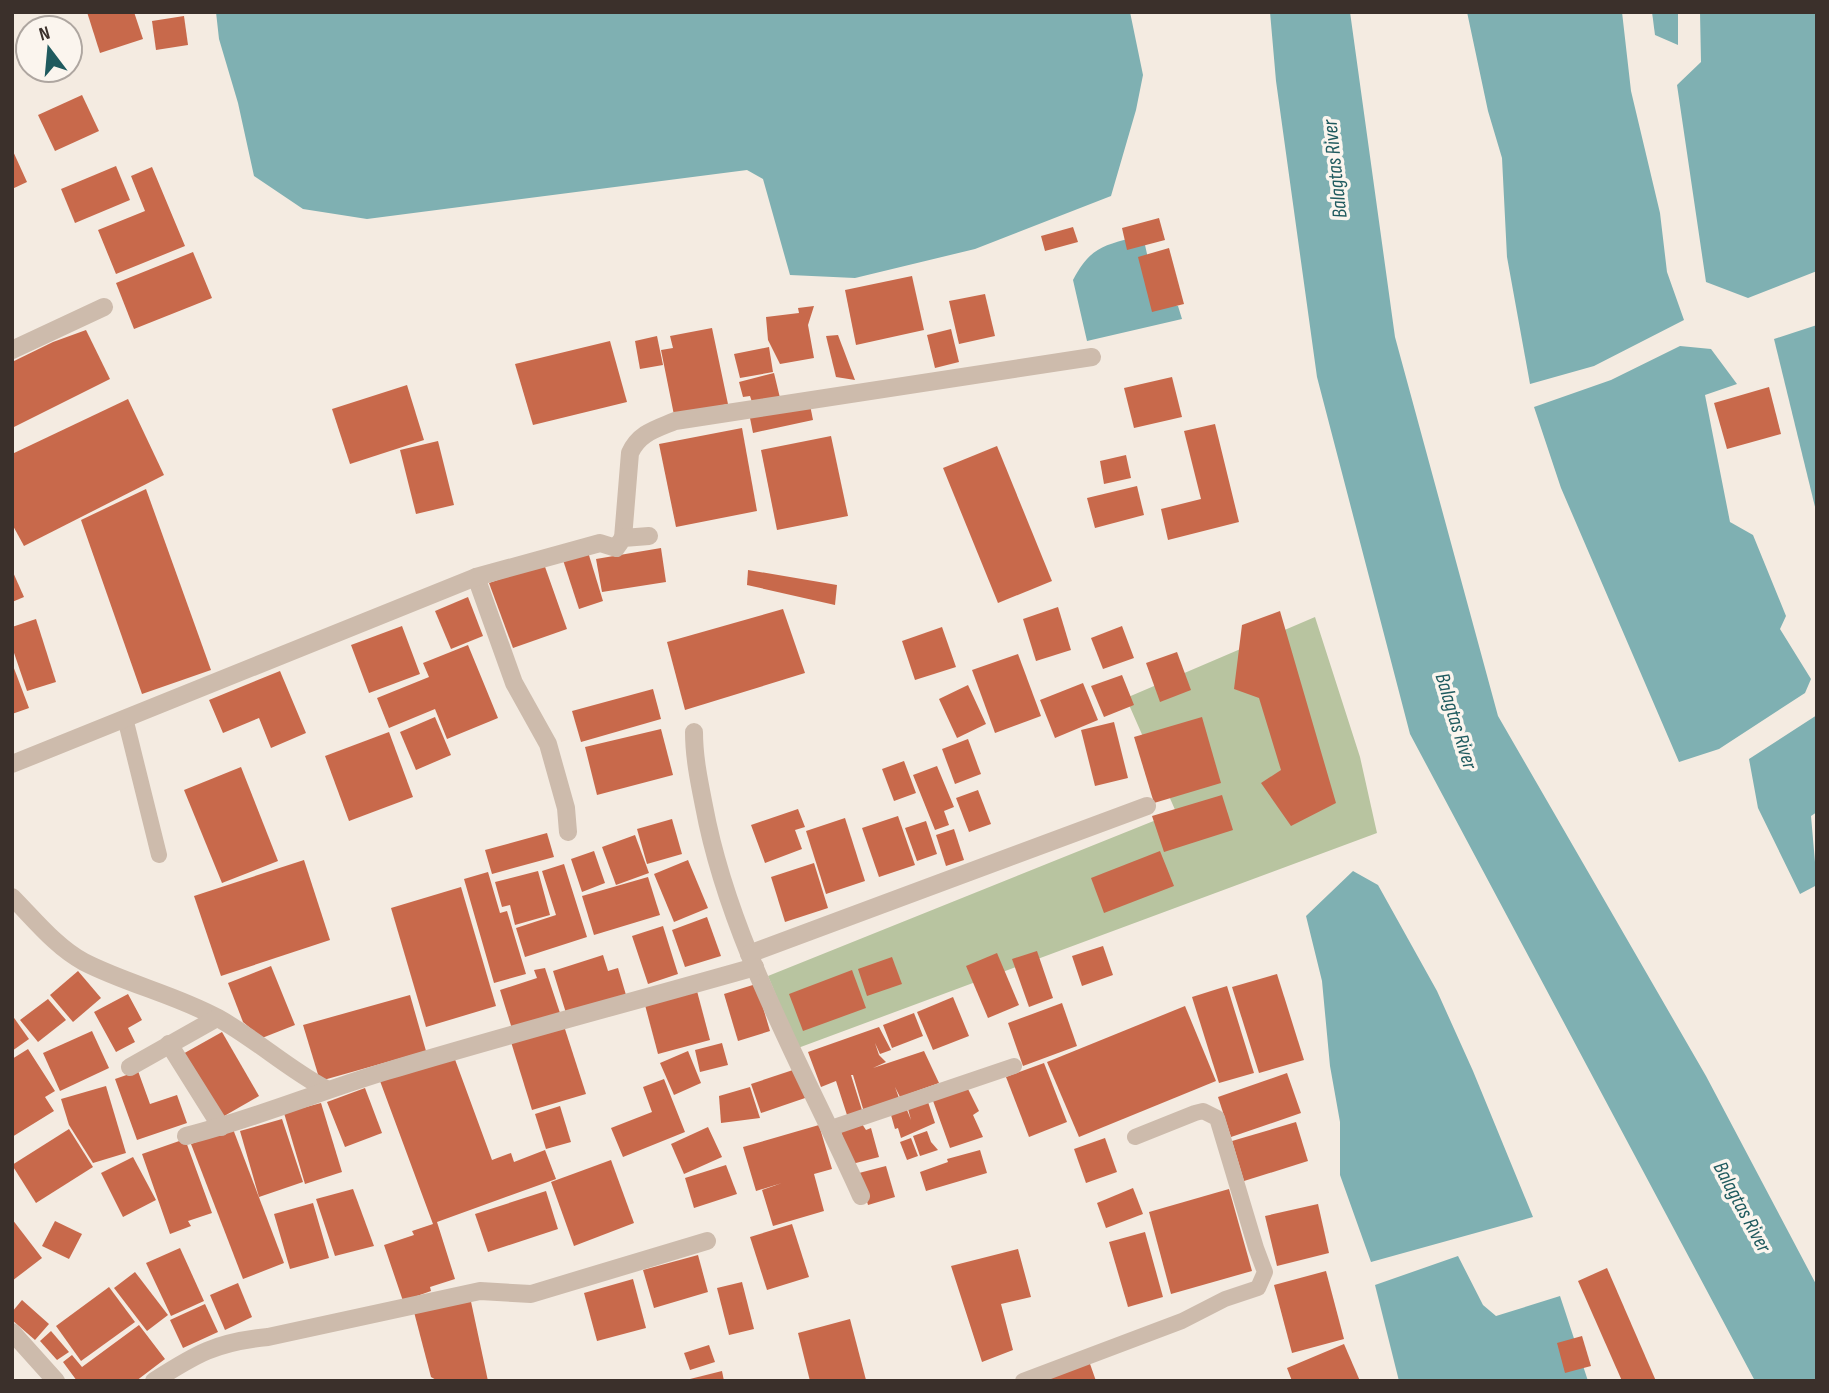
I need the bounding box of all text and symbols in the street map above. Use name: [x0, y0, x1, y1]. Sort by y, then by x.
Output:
north arrow: [14, 14, 84, 84]
text: N: [37, 22, 53, 47]
water label: Balagtas River: [1317, 117, 1353, 220]
water label: Balagtas River: [1430, 670, 1483, 773]
water label: Balagtas River: [1708, 1157, 1777, 1258]

